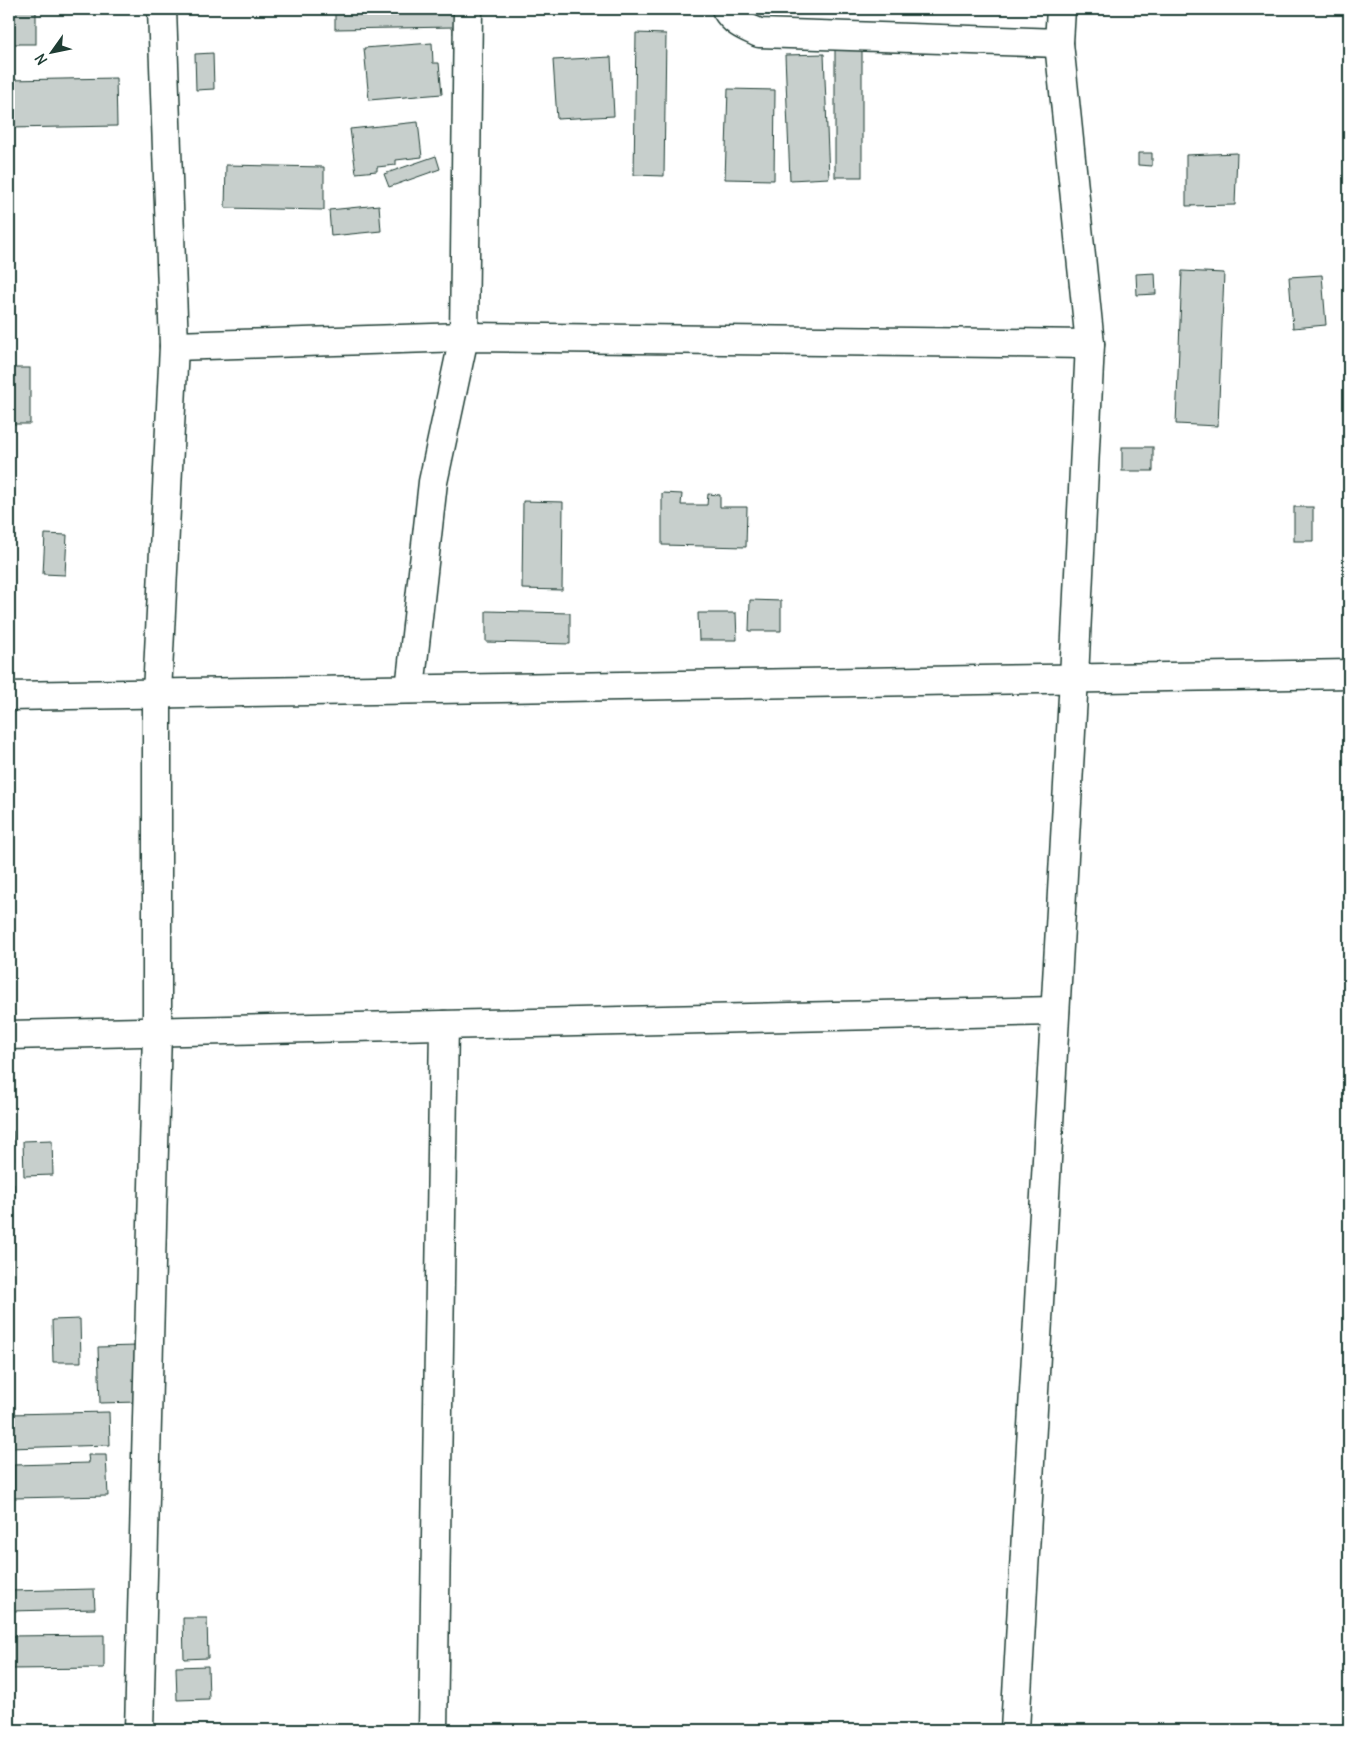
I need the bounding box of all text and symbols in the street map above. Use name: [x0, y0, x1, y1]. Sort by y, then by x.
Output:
north arrow: [28, 28, 78, 78]
text: N: [31, 50, 51, 68]

